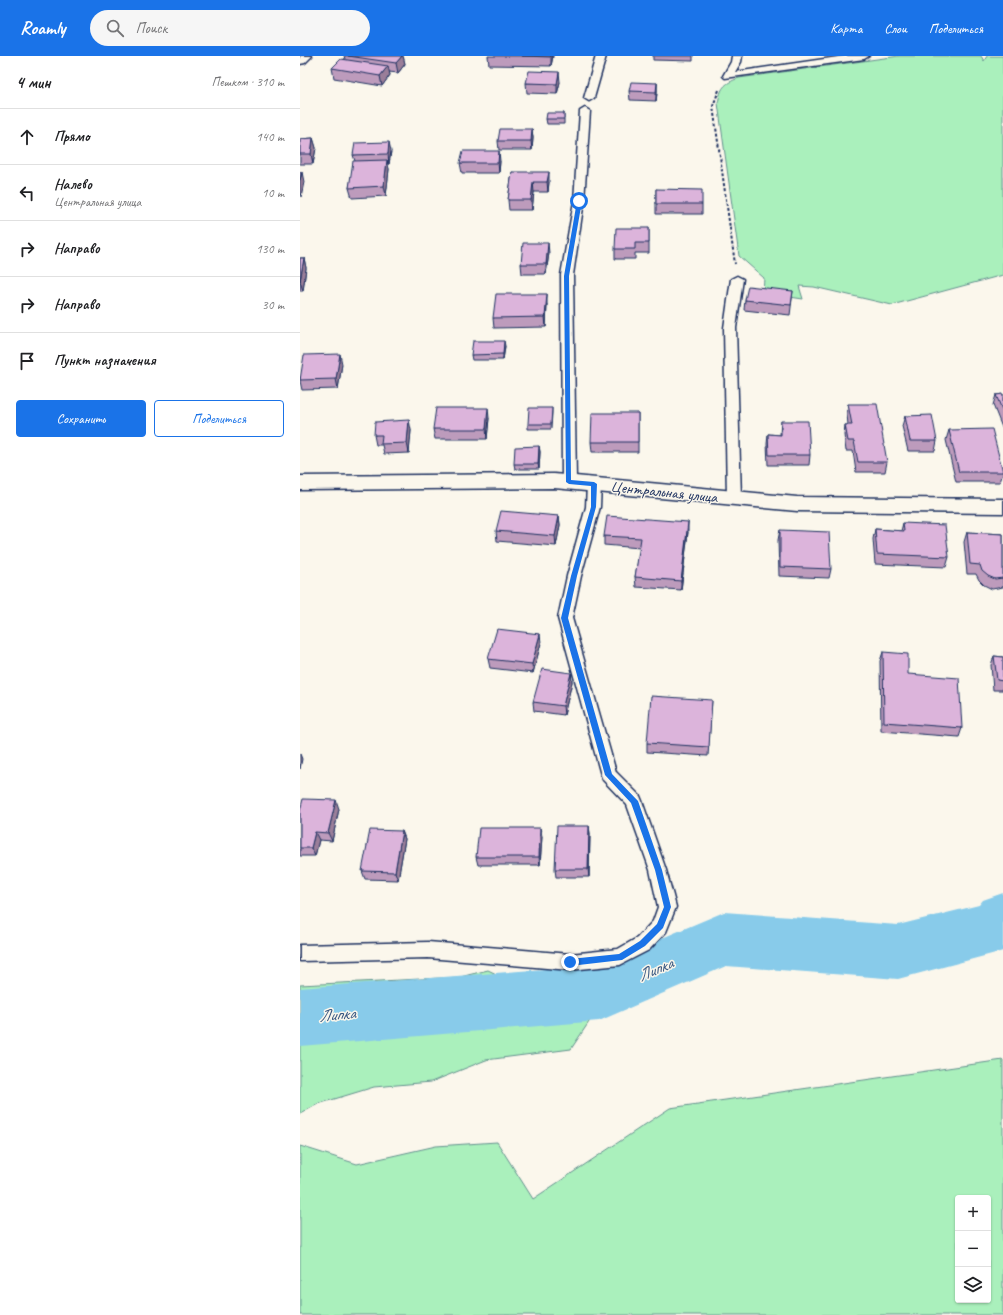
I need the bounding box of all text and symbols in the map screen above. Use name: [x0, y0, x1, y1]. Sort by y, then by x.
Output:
search box: [90, 10, 370, 46]
text: Roamly: [20, 16, 66, 40]
icon: search: [104, 17, 126, 39]
text: Поиск: [136, 19, 167, 38]
text: Карта: [830, 20, 862, 37]
text: Слои: [884, 20, 907, 37]
text: Поделиться: [929, 20, 983, 37]
text: 4 мин: [16, 72, 51, 93]
text: Пешком · 310 m: [211, 74, 284, 90]
icon: ahead: [16, 126, 38, 148]
text: Прямо: [54, 127, 90, 146]
text: 140 m: [256, 129, 284, 145]
text: Налево: [54, 175, 92, 194]
icon: left: [16, 182, 38, 204]
text: 10 m: [262, 185, 284, 201]
route start: [570, 192, 588, 210]
text: Центральная улица: [54, 194, 141, 210]
icon: right: [16, 238, 38, 260]
text: Направо: [54, 239, 100, 258]
text: 130 m: [256, 241, 284, 257]
icon: right: [16, 294, 38, 316]
text: Направо: [54, 295, 100, 314]
text: 30 m: [262, 297, 284, 313]
icon: arrive: [16, 350, 38, 372]
text: Пункт назначения: [54, 351, 156, 370]
button: Сохранить: [16, 400, 146, 437]
button: Поделиться: [154, 400, 284, 437]
street label: Центральная улица: [610, 476, 719, 508]
water label: Липка: [634, 952, 678, 986]
route end: [561, 953, 579, 971]
water label: Липка: [318, 1002, 358, 1027]
map controls: [955, 1195, 991, 1303]
button: +: [955, 1195, 991, 1231]
button: −: [955, 1231, 991, 1267]
button: layers: [955, 1267, 991, 1303]

